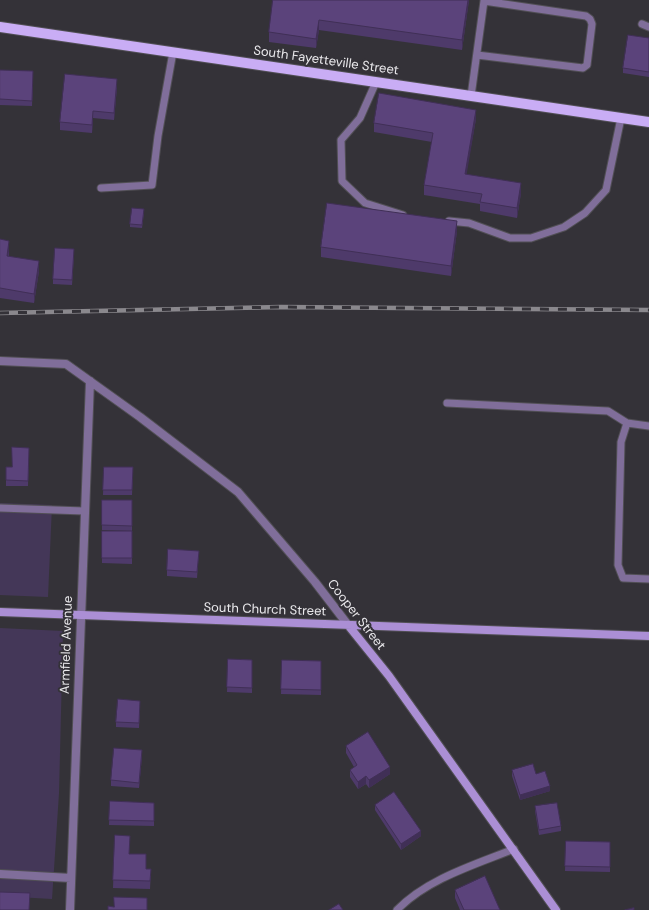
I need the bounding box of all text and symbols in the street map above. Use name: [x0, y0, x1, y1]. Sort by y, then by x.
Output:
street label: South Fayetteville Street: [252, 43, 400, 79]
street label: Cooper Street: [324, 577, 388, 653]
street label: Armfield Avenue: [57, 596, 77, 694]
street label: South Church Street: [203, 600, 327, 620]

